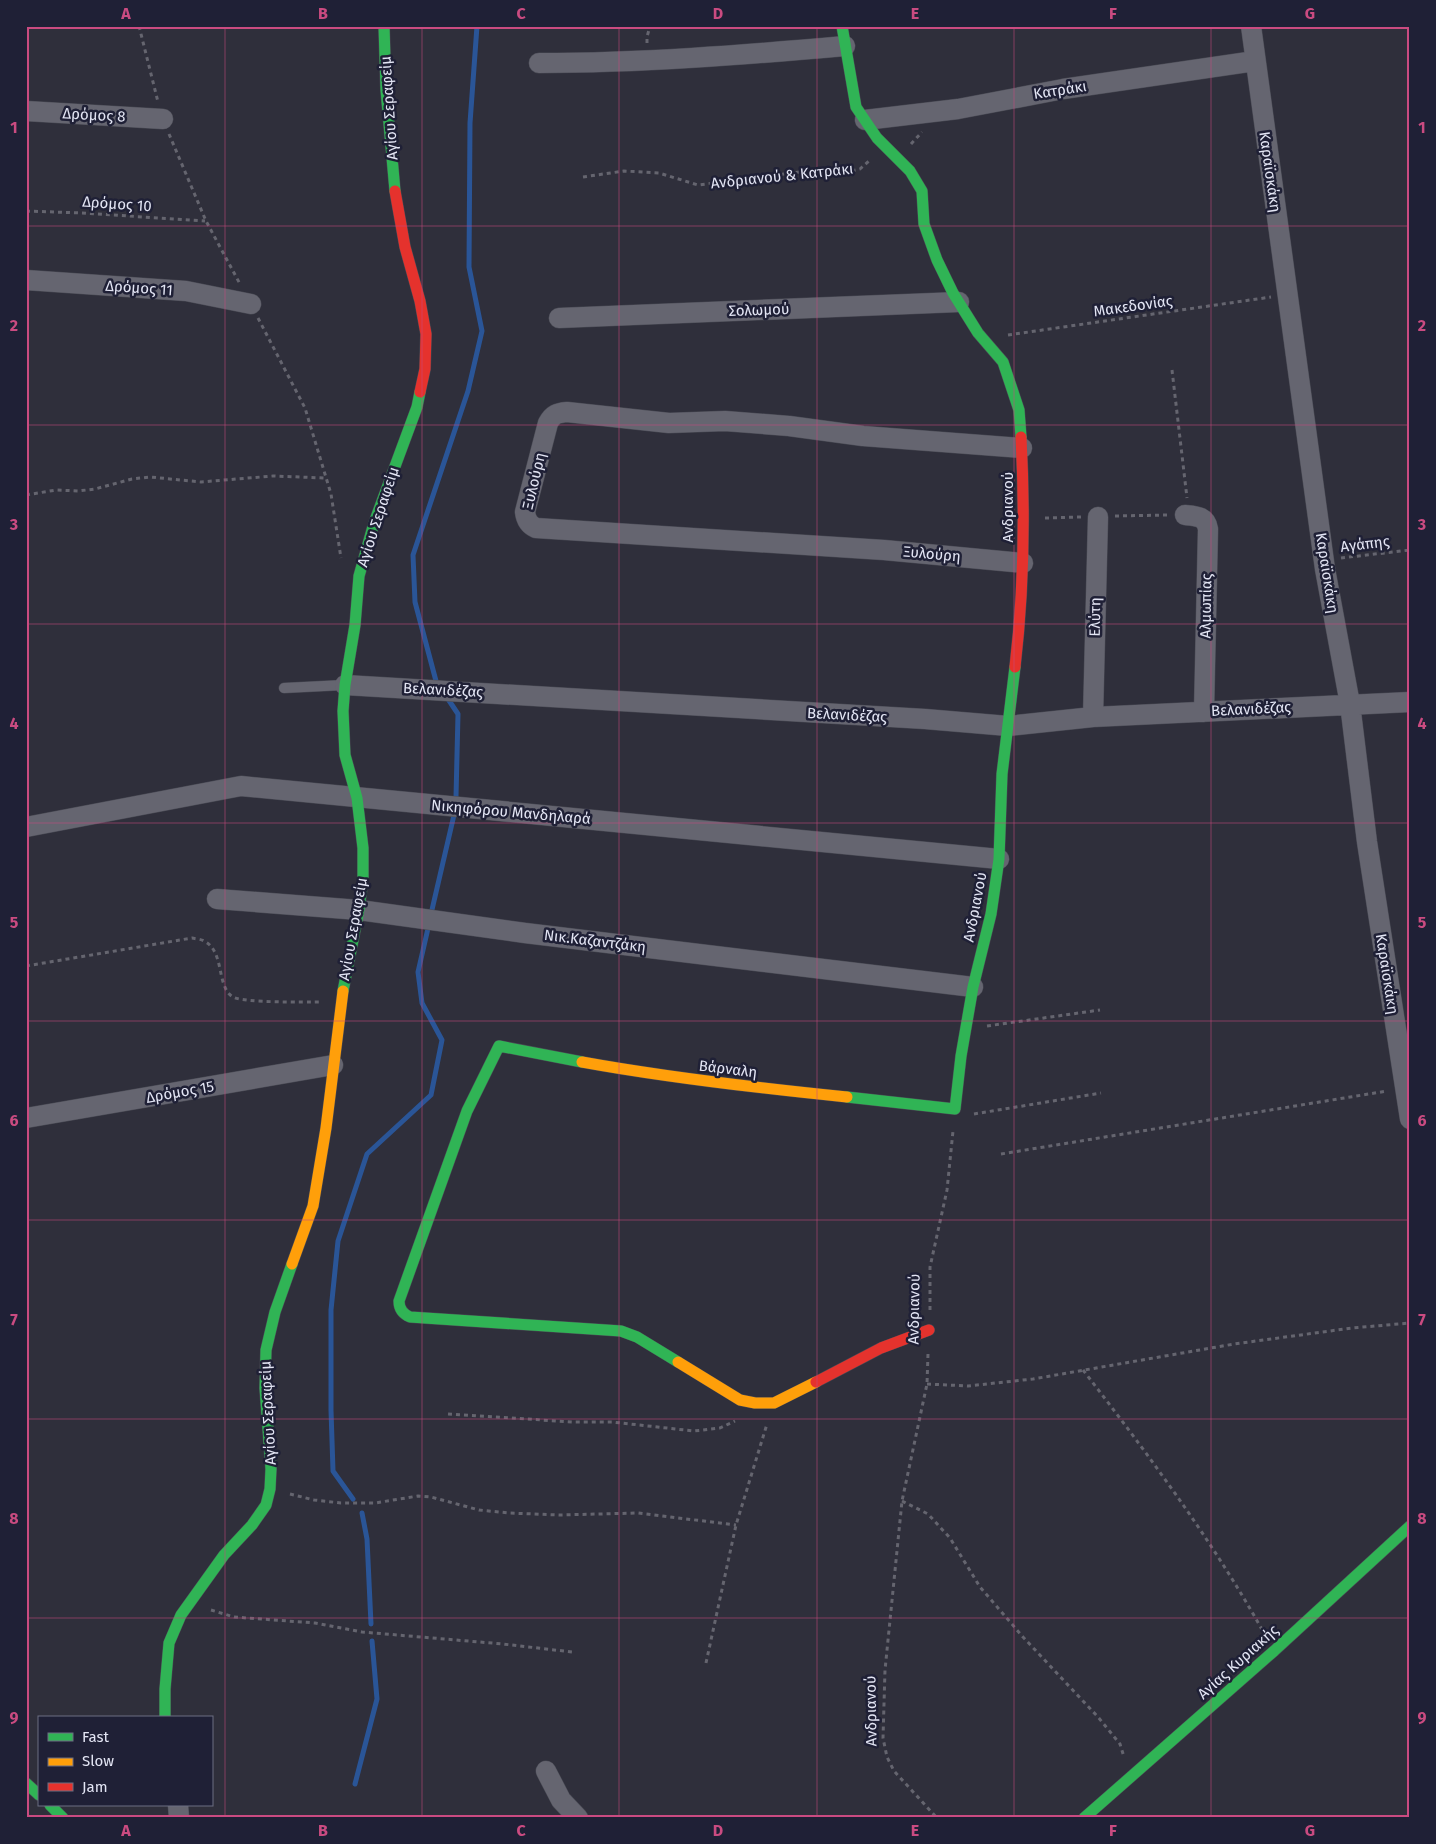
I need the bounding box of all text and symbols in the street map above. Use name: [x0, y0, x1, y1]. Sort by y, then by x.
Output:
text: A: [120, 4, 131, 23]
text: B: [318, 4, 328, 23]
text: C: [516, 4, 526, 23]
text: D: [713, 4, 723, 23]
text: E: [911, 4, 919, 23]
text: F: [1109, 4, 1117, 23]
text: G: [1305, 4, 1315, 23]
street label: Αγίου Σεραφείμ: [376, 55, 402, 161]
street label: Κατράκι: [1032, 77, 1088, 103]
street label: Δρόμος 8: [62, 104, 126, 126]
text: 1: [10, 118, 18, 137]
text: 1: [1418, 118, 1426, 137]
street label: Καραϊσκάκη: [1255, 130, 1285, 214]
street label: Ανδριανού & Κατράκι: [710, 160, 854, 192]
street label: Δρόμος 10: [82, 193, 152, 215]
street label: Δρόμος 11: [105, 277, 173, 299]
street label: Μακεδονίας: [1092, 292, 1174, 320]
street label: Σολωμού: [728, 300, 790, 320]
text: 2: [10, 316, 18, 335]
text: 2: [1418, 316, 1426, 335]
street label: Ξυλούρη: [519, 451, 549, 511]
street label: Αγίου Σεραφείμ: [353, 465, 403, 569]
street label: Ανδριανού: [999, 472, 1017, 542]
text: 3: [9, 515, 18, 534]
text: 3: [1417, 515, 1426, 534]
street label: Καραϊσκάκη: [1312, 531, 1342, 615]
street label: Αγάπης: [1339, 532, 1391, 556]
street label: Ξυλούρη: [902, 543, 962, 565]
street label: Αλμωπίας: [1196, 573, 1216, 639]
street label: Ελύτη: [1086, 597, 1104, 637]
street label: Βελανιδέζας: [402, 679, 484, 701]
street label: Βελανιδέζας: [1210, 698, 1292, 720]
street label: Βελανιδέζας: [806, 704, 888, 726]
text: 4: [9, 714, 19, 733]
text: 4: [1417, 714, 1427, 733]
street label: Νικηφόρου Μανδηλαρά: [430, 796, 592, 828]
street label: Ανδριανού: [959, 871, 991, 943]
street label: Αγίου Σεραφείμ: [335, 876, 371, 982]
text: 5: [10, 913, 19, 932]
text: 5: [1418, 913, 1427, 932]
street label: Νικ.Καζαντζάκη: [543, 926, 647, 956]
street label: Καραϊσκάκη: [1372, 932, 1402, 1016]
street label: Βάρναλη: [698, 1056, 758, 1082]
street label: Δρόμος 15: [145, 1077, 215, 1107]
text: 6: [9, 1111, 19, 1130]
text: 6: [1417, 1111, 1427, 1130]
street label: Ανδριανού: [904, 1273, 924, 1345]
text: 7: [10, 1310, 18, 1329]
text: 7: [1418, 1310, 1426, 1329]
street label: Αγίου Σεραφείμ: [256, 1360, 280, 1466]
text: 8: [9, 1509, 19, 1528]
text: 8: [1417, 1509, 1427, 1528]
street label: Αγίας Κυριακής: [1194, 1621, 1282, 1703]
street label: Ανδριανού: [861, 1675, 881, 1747]
text: 9: [10, 1708, 19, 1727]
text: 9: [1418, 1708, 1427, 1727]
legend: [38, 1716, 212, 1806]
text: Fast: [82, 1728, 109, 1746]
text: Slow: [82, 1752, 114, 1770]
text: Jam: [82, 1778, 108, 1796]
text: A: [120, 1821, 131, 1840]
text: B: [318, 1821, 328, 1840]
text: C: [516, 1821, 526, 1840]
text: D: [713, 1821, 723, 1840]
text: E: [911, 1821, 919, 1840]
text: F: [1109, 1821, 1117, 1840]
text: G: [1305, 1821, 1315, 1840]

